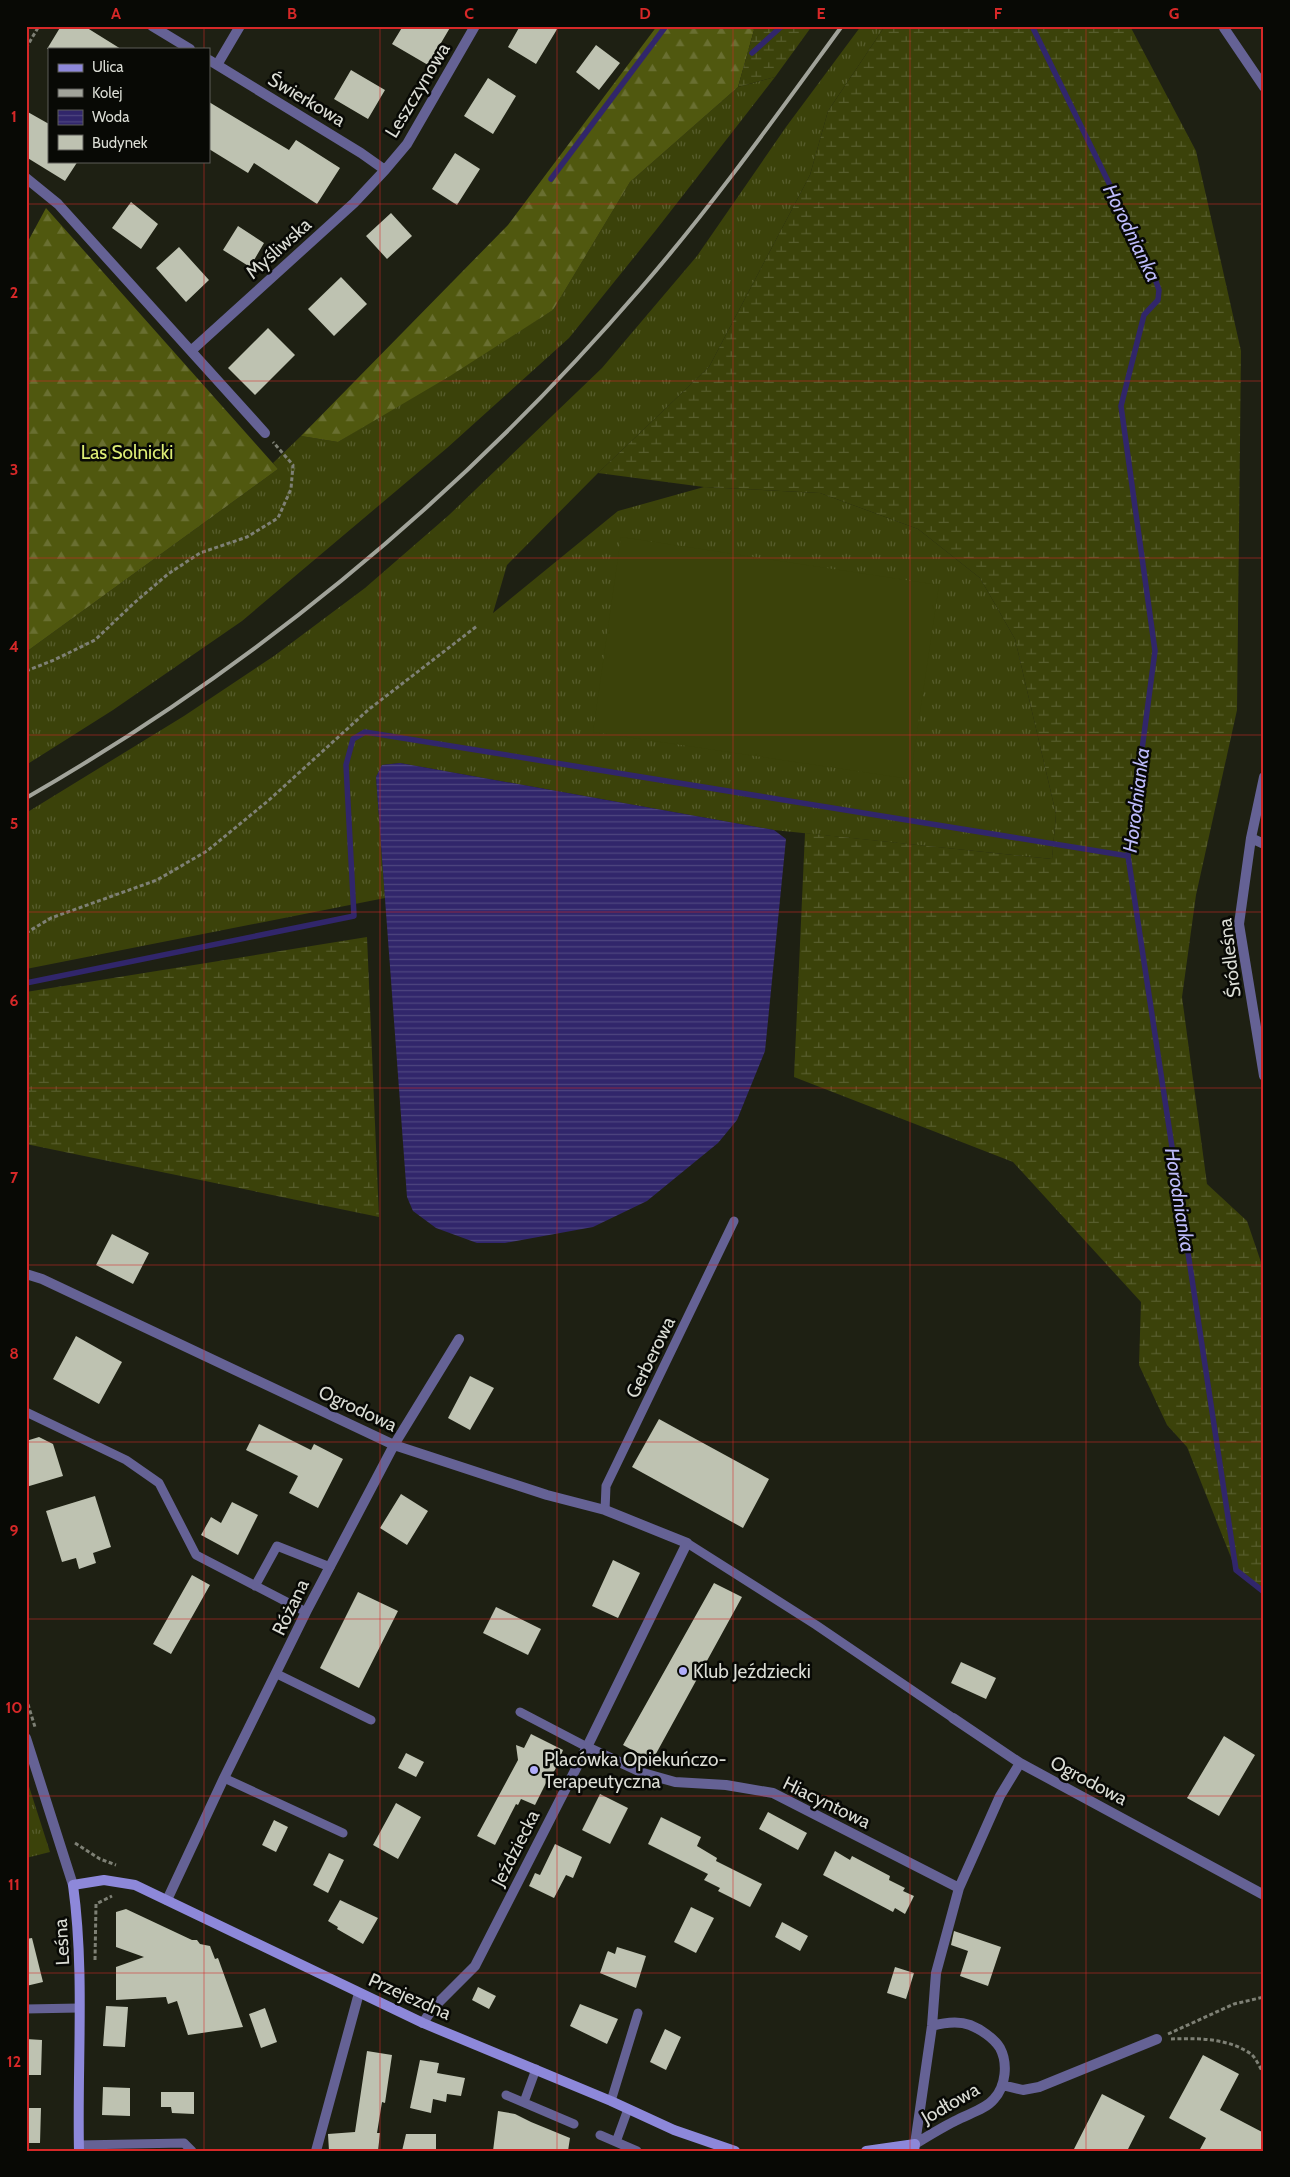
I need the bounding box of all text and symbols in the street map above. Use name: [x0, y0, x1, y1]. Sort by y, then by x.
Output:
text: A: [111, 4, 121, 23]
text: B: [287, 4, 297, 23]
text: C: [464, 4, 474, 23]
text: D: [639, 4, 651, 23]
text: E: [816, 4, 826, 23]
text: F: [994, 4, 1003, 23]
text: G: [1169, 4, 1179, 23]
street label: Leszczynowa: [380, 39, 455, 142]
legend: [48, 48, 210, 162]
text: Ulica: [92, 58, 124, 76]
street label: Świerkowa: [264, 67, 350, 131]
text: Kolej: [92, 84, 123, 102]
text: 1: [11, 107, 17, 126]
text: Woda: [92, 108, 130, 126]
text: Budynek: [92, 134, 148, 152]
water label: Horodnianka: [1098, 180, 1166, 286]
street label: Myśliwska: [241, 213, 316, 284]
text: 2: [10, 283, 18, 302]
park label: Las Solnicki: [81, 441, 173, 464]
text: 3: [10, 460, 18, 479]
text: 4: [9, 637, 19, 656]
water label: Horodnianka: [1118, 746, 1154, 854]
text: 5: [10, 814, 18, 833]
street label: Śródleśna: [1212, 917, 1246, 999]
text: 6: [10, 991, 19, 1010]
water label: Horodnianka: [1160, 1146, 1200, 1254]
text: 7: [10, 1168, 19, 1187]
street label: Gerberowa: [621, 1313, 680, 1402]
text: 8: [9, 1344, 19, 1363]
street label: Ogrodowa: [315, 1380, 401, 1437]
text: 9: [10, 1521, 19, 1540]
street label: Różana: [267, 1576, 314, 1639]
place label: Klub Jeździecki: [693, 1660, 811, 1683]
marker: Klub Jeździecki: [677, 1665, 689, 1677]
text: 10: [5, 1698, 23, 1717]
place label: Placówka Opiekuńczo- Terapeutyczna: [544, 1748, 727, 1793]
street label: Ogrodowa: [1046, 1751, 1131, 1810]
marker: Placówka Opiekuńczo- Terapeutyczna: [528, 1764, 540, 1776]
street label: Hiacyntowa: [779, 1771, 874, 1834]
street label: Jeździecka: [486, 1806, 544, 1891]
text: 11: [8, 1875, 20, 1894]
street label: Leśna: [49, 1918, 74, 1966]
street label: Przejezdna: [365, 1968, 455, 2025]
text: 12: [7, 2052, 21, 2071]
street label: Jodłowa: [916, 2078, 983, 2130]

